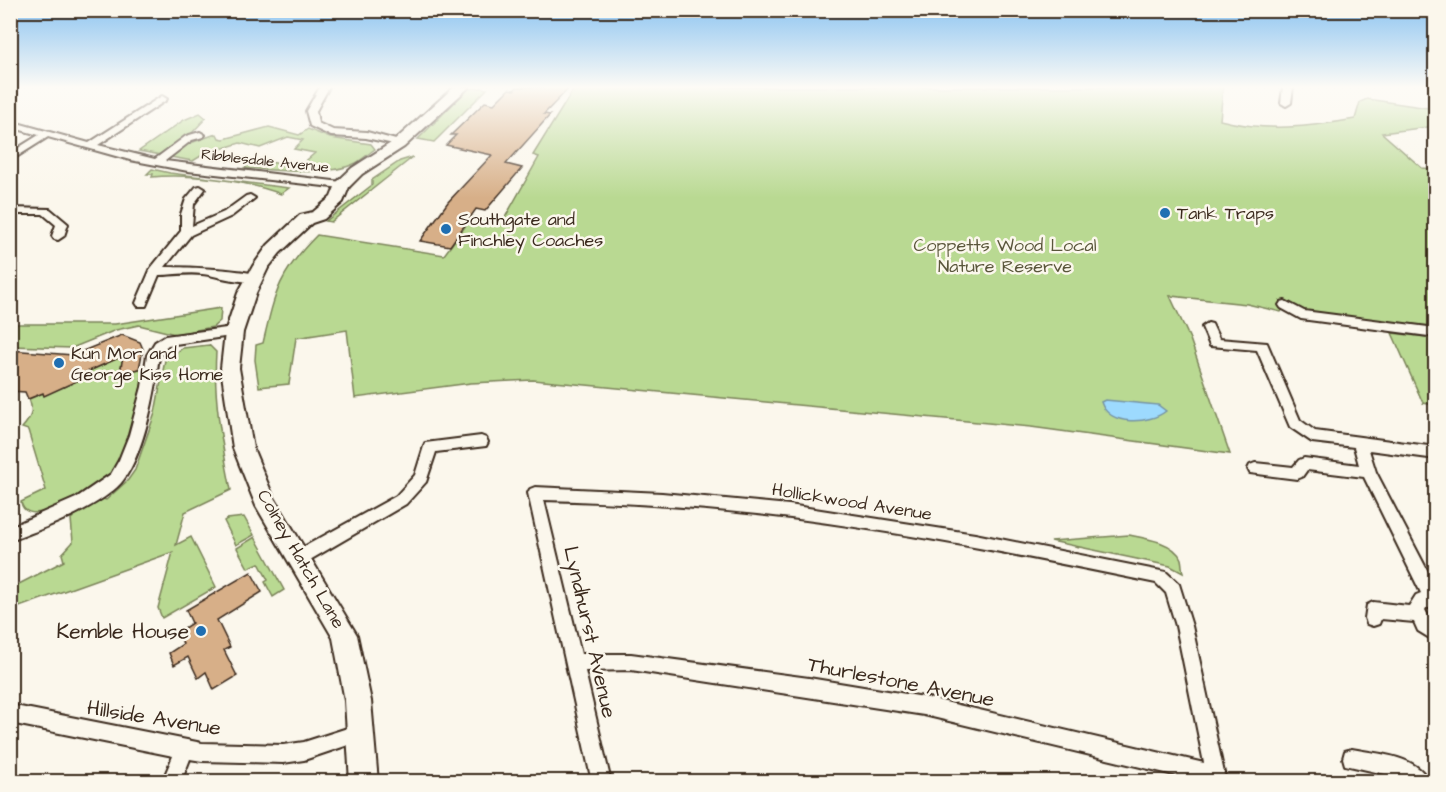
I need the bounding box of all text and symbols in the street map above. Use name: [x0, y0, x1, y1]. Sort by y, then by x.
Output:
street label: Ribblesdale Avenue: [200, 144, 330, 178]
place label: Tank Traps: [1177, 201, 1274, 226]
marker: Tank Traps: [1158, 206, 1172, 220]
place label: Southgate and Finchley Coaches: [458, 207, 603, 254]
marker: Southgate and Finchley Coaches: [439, 222, 453, 236]
park label: Coppetts Wood Local Nature Reserve: [913, 233, 1097, 279]
place label: Kun Mor and George Kiss Home: [71, 341, 223, 388]
marker: Kun Mor and George Kiss Home: [52, 356, 66, 370]
street label: Hollickwood Avenue: [770, 477, 934, 527]
street label: Colney Hatch Lane: [250, 485, 351, 634]
street label: Lyndhurst Avenue: [554, 543, 624, 721]
place label: Kemble House: [57, 617, 189, 646]
marker: Kemble House: [194, 624, 208, 638]
street label: Thurlestone Avenue: [805, 650, 997, 714]
street label: Hillside Avenue: [85, 693, 223, 743]

